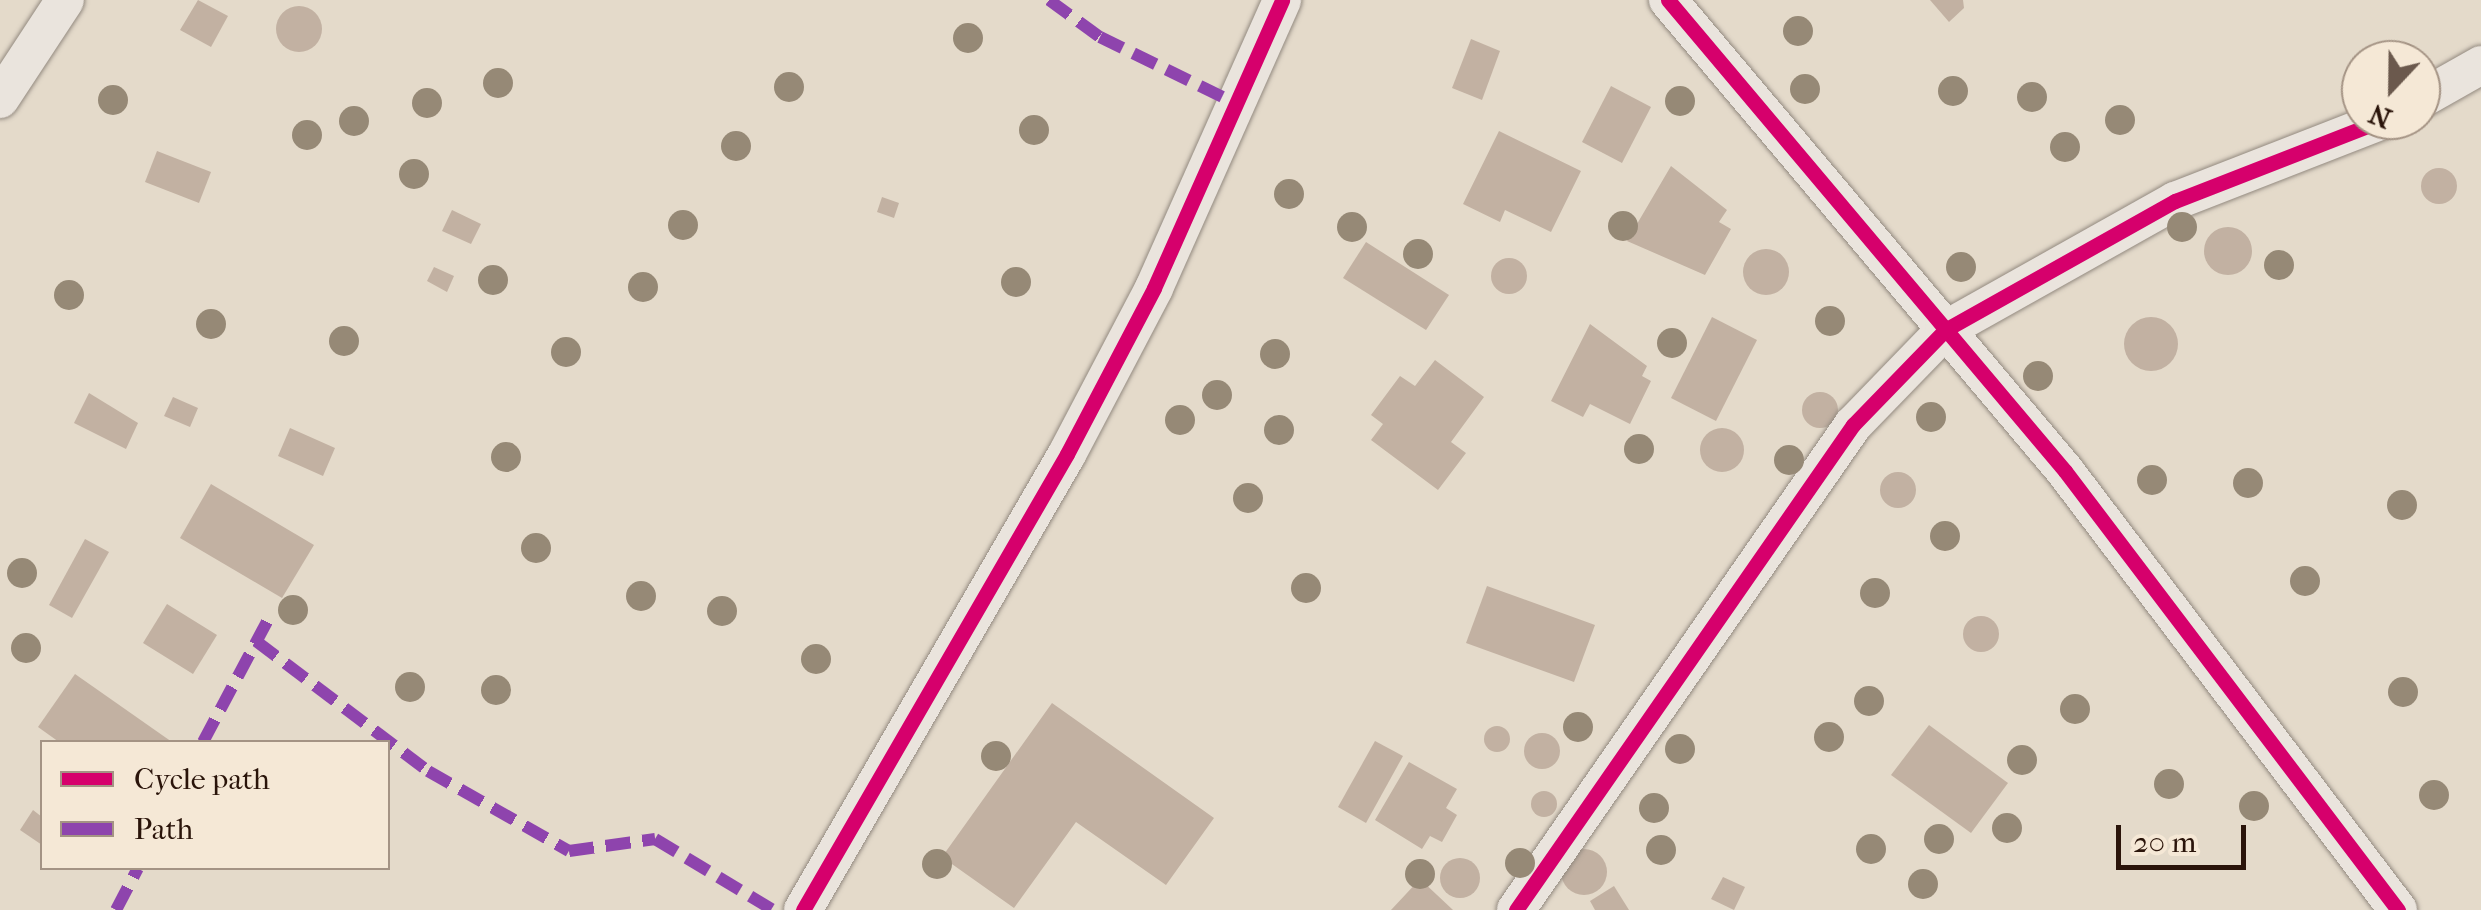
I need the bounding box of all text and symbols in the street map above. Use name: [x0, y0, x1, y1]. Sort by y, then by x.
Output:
north arrow: [2341, 40, 2441, 140]
text: N: [2364, 97, 2396, 136]
legend: [40, 740, 390, 870]
text: Cycle path: [134, 762, 270, 797]
scale bar: [2121, 805, 2251, 867]
text: Path: [134, 812, 193, 847]
text: 20 m: [2133, 825, 2196, 860]

